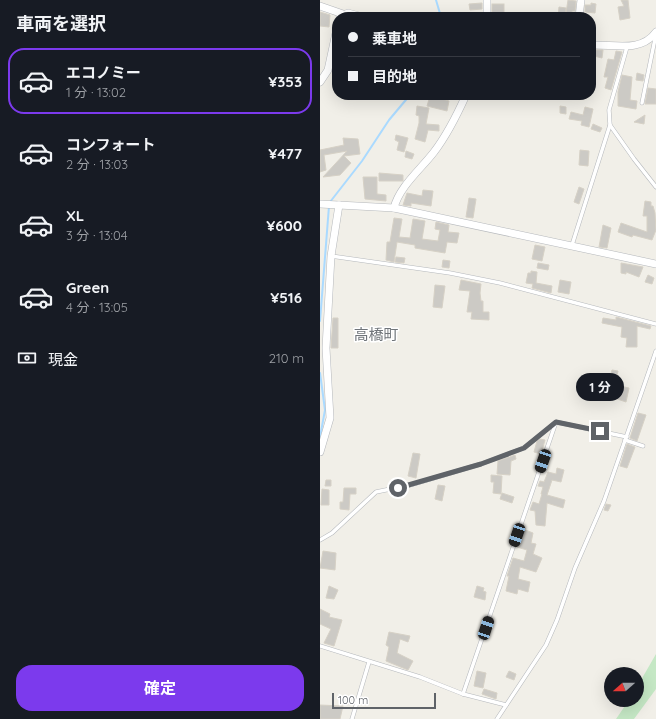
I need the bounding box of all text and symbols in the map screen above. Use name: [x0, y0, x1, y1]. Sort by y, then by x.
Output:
text: 車両を選択: [16, 12, 106, 35]
text: 乗車地: [372, 29, 417, 48]
icon: car: [18, 63, 54, 99]
text: エコノミー: [66, 63, 141, 82]
text: 目的地: [372, 67, 417, 86]
text: ¥353: [268, 72, 302, 91]
text: 1 分 · 13:02: [66, 84, 126, 100]
icon: car: [18, 135, 54, 171]
text: コンフォート: [66, 135, 156, 154]
text: ¥477: [268, 144, 302, 163]
text: 2 分 · 13:03: [66, 156, 128, 172]
text: XL: [66, 206, 84, 225]
icon: car: [18, 207, 54, 243]
text: ¥600: [266, 216, 302, 235]
text: 3 分 · 13:04: [66, 227, 128, 243]
text: Green: [66, 278, 109, 297]
icon: car: [18, 279, 54, 315]
text: ¥516: [270, 288, 302, 307]
text: 4 分 · 13:05: [66, 299, 128, 315]
district label: 高橋町: [353, 325, 399, 344]
icon: cash: [16, 347, 38, 369]
text: 現金: [48, 350, 78, 369]
text: 210 m: [269, 350, 304, 366]
callout: 1 分: [576, 373, 624, 401]
text: 1 分: [589, 379, 611, 395]
route end: [591, 422, 609, 440]
car: [533, 448, 553, 474]
route start: [389, 479, 407, 497]
car: [507, 522, 527, 548]
car: [477, 615, 495, 641]
button: 確定: [16, 665, 304, 711]
north arrow: [604, 667, 644, 707]
map controls: [604, 667, 644, 707]
scale bar: [332, 691, 436, 710]
text: 100 m: [338, 693, 368, 707]

